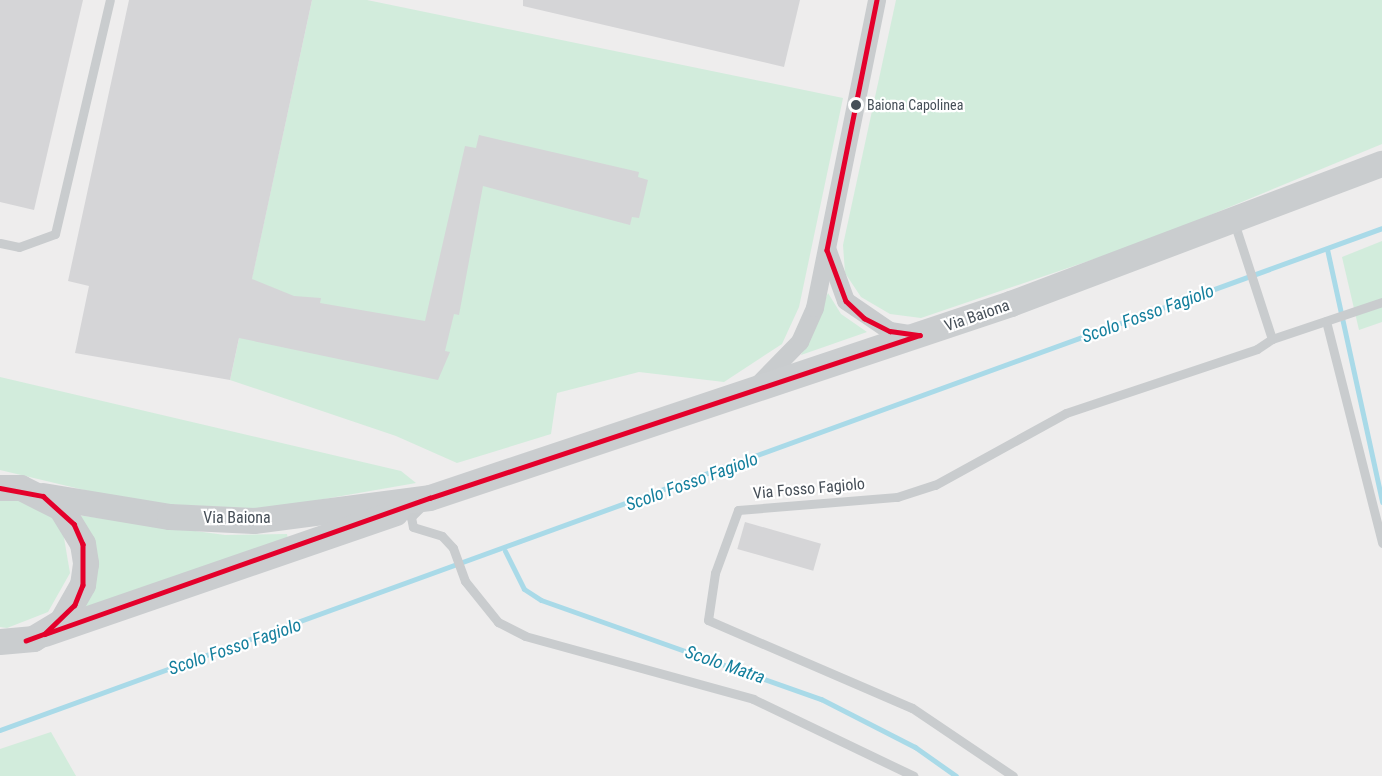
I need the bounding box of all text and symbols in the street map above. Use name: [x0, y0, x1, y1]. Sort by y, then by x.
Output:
place label: Baiona Capolinea: [867, 97, 963, 113]
marker: Baiona Capolinea: [850, 99, 862, 111]
water label: Scolo Fosso Fagiolo: [1079, 280, 1217, 348]
street label: Via Baiona: [942, 296, 1012, 336]
water label: Scolo Fosso Fagiolo: [623, 448, 761, 516]
street label: Via Fosso Fagiolo: [752, 475, 866, 503]
street label: Via Baiona: [203, 508, 271, 528]
water label: Scolo Fosso Fagiolo: [166, 614, 304, 680]
water label: Scolo Matra: [682, 641, 768, 689]

